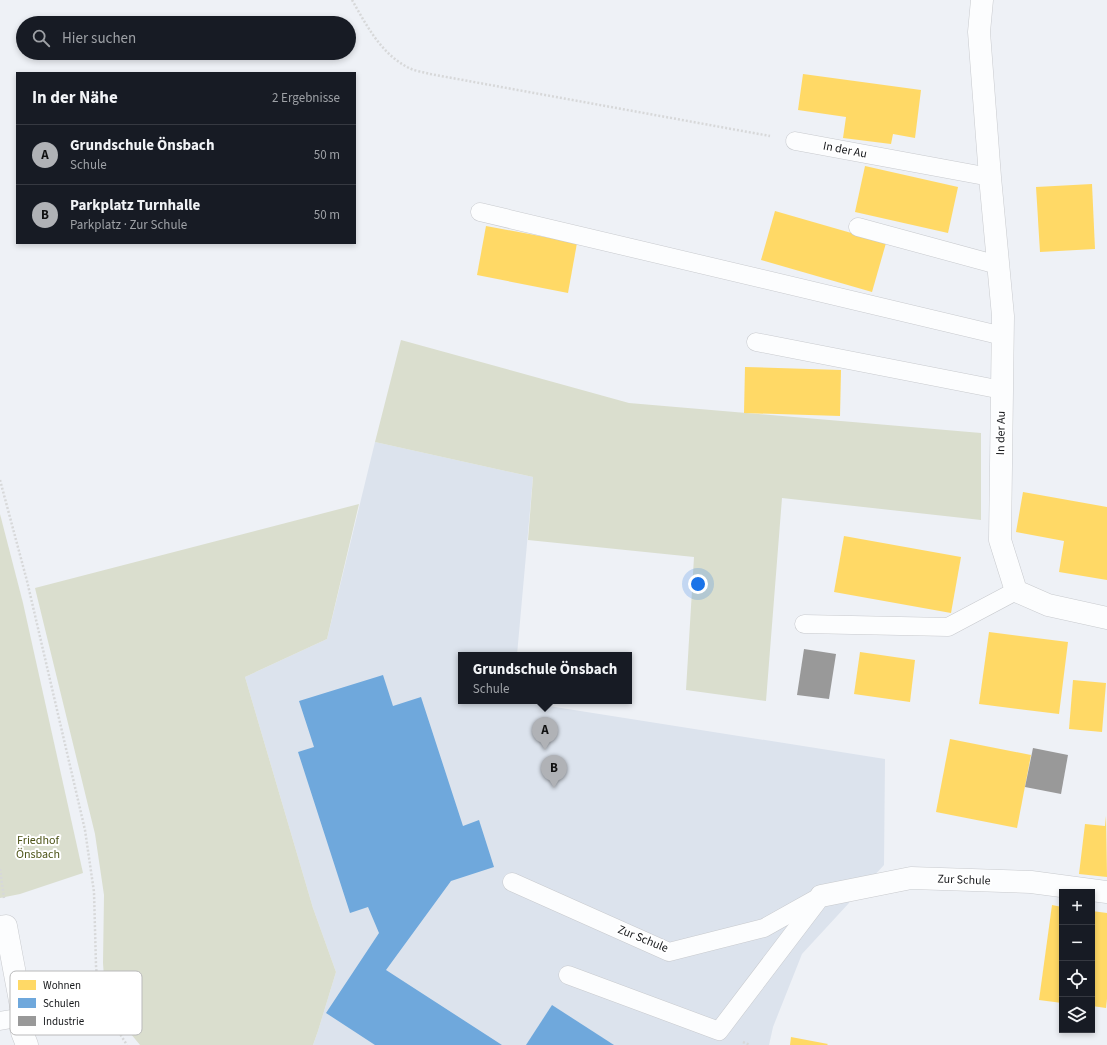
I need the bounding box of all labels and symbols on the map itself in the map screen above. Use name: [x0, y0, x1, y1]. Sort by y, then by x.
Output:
street label: In der Au: [822, 137, 868, 163]
street label: In der Au: [992, 411, 1010, 455]
your location: [688, 574, 708, 594]
pin: A: [532, 717, 558, 750]
pin: B: [541, 755, 567, 788]
park label: Friedhof Önsbach: [16, 832, 60, 863]
street label: Zur Schule: [937, 871, 991, 889]
street label: Zur Schule: [615, 921, 671, 957]
legend: [10, 971, 142, 1035]
text: Wohnen: [43, 978, 81, 993]
text: Schulen: [43, 996, 80, 1011]
text: Industrie: [43, 1014, 85, 1029]

